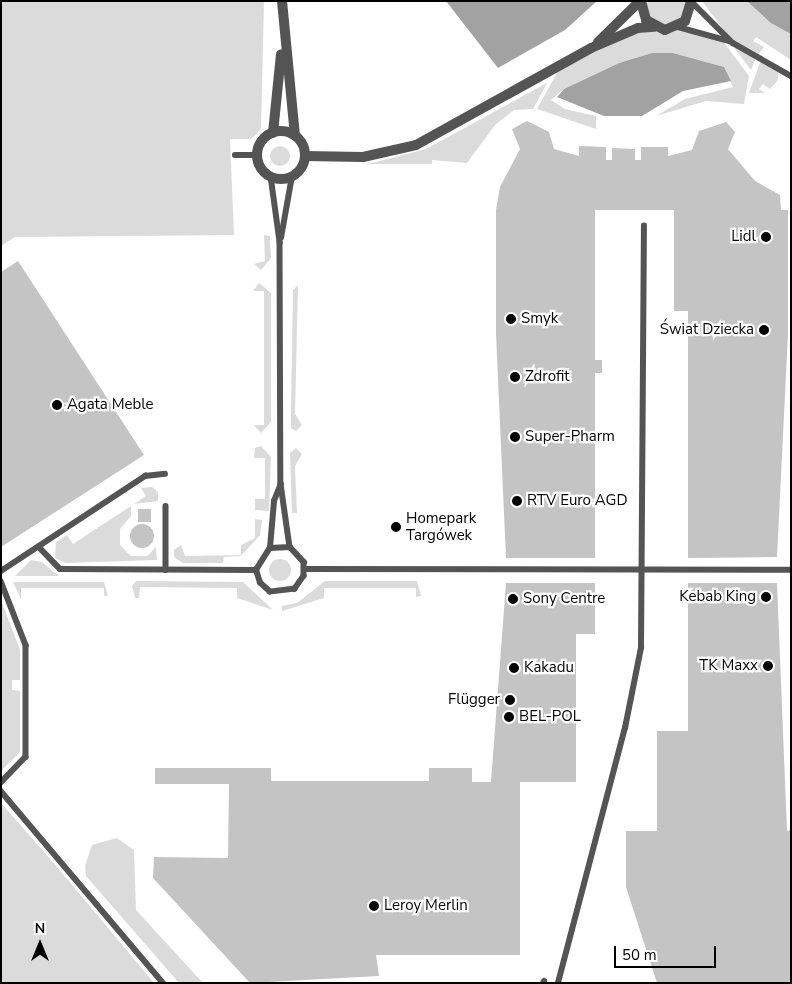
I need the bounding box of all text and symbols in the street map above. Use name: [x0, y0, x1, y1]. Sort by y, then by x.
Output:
place label: Lidl: [731, 228, 756, 246]
marker: Lidl: [760, 231, 772, 243]
place label: Smyk: [521, 310, 558, 328]
marker: Smyk: [505, 313, 517, 325]
place label: Świat Dziecka: [660, 321, 754, 339]
marker: Świat Dziecka: [758, 324, 770, 336]
place label: Zdrofit: [525, 368, 570, 386]
marker: Zdrofit: [509, 371, 521, 383]
place label: Agata Meble: [67, 396, 154, 414]
marker: Agata Meble: [51, 399, 63, 411]
place label: Super-Pharm: [525, 428, 615, 446]
marker: Super-Pharm: [509, 431, 521, 443]
place label: RTV Euro AGD: [527, 492, 628, 510]
marker: RTV Euro AGD: [511, 495, 523, 507]
place label: Homepark Targówek: [406, 509, 476, 544]
marker: Homepark Targówek: [390, 521, 402, 533]
place label: Kebab King: [679, 588, 756, 606]
place label: Sony Centre: [523, 590, 605, 608]
marker: Kebab King: [760, 591, 772, 603]
marker: Sony Centre: [507, 593, 519, 605]
place label: TK Maxx: [699, 657, 758, 675]
place label: Kakadu: [524, 659, 574, 677]
marker: TK Maxx: [762, 660, 774, 672]
marker: Kakadu: [508, 662, 520, 674]
place label: Flügger: [448, 691, 500, 709]
marker: Flügger: [504, 694, 516, 706]
place label: BEL-POL: [519, 708, 581, 726]
marker: BEL-POL: [503, 711, 515, 723]
place label: Leroy Merlin: [384, 897, 468, 915]
marker: Leroy Merlin: [368, 900, 380, 912]
north arrow: [15, 919, 65, 969]
text: N: [35, 919, 45, 938]
scale bar: [617, 936, 720, 968]
text: 50 m: [622, 945, 657, 965]

